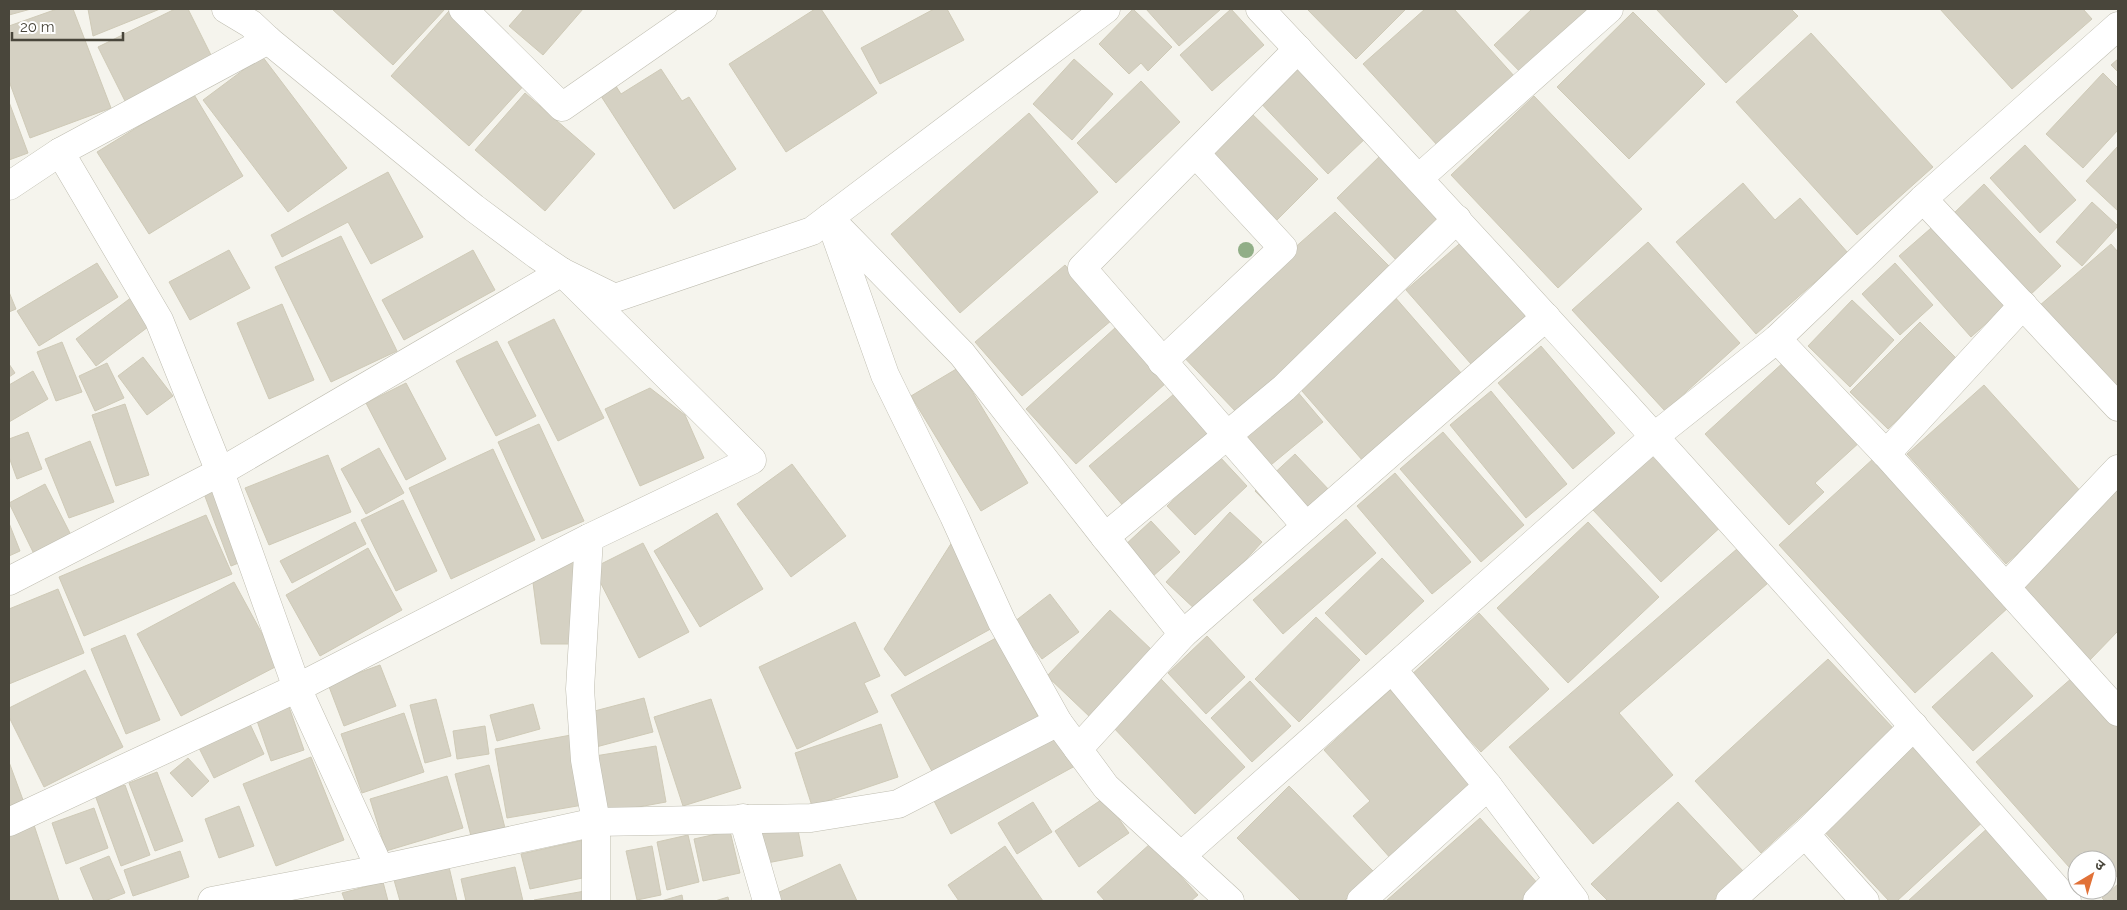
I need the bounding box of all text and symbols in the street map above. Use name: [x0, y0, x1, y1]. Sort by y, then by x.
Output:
scale bar: [12, 10, 124, 42]
text: 20 m: [20, 18, 55, 36]
north arrow: [2067, 850, 2117, 900]
text: उ: [2092, 856, 2109, 874]

